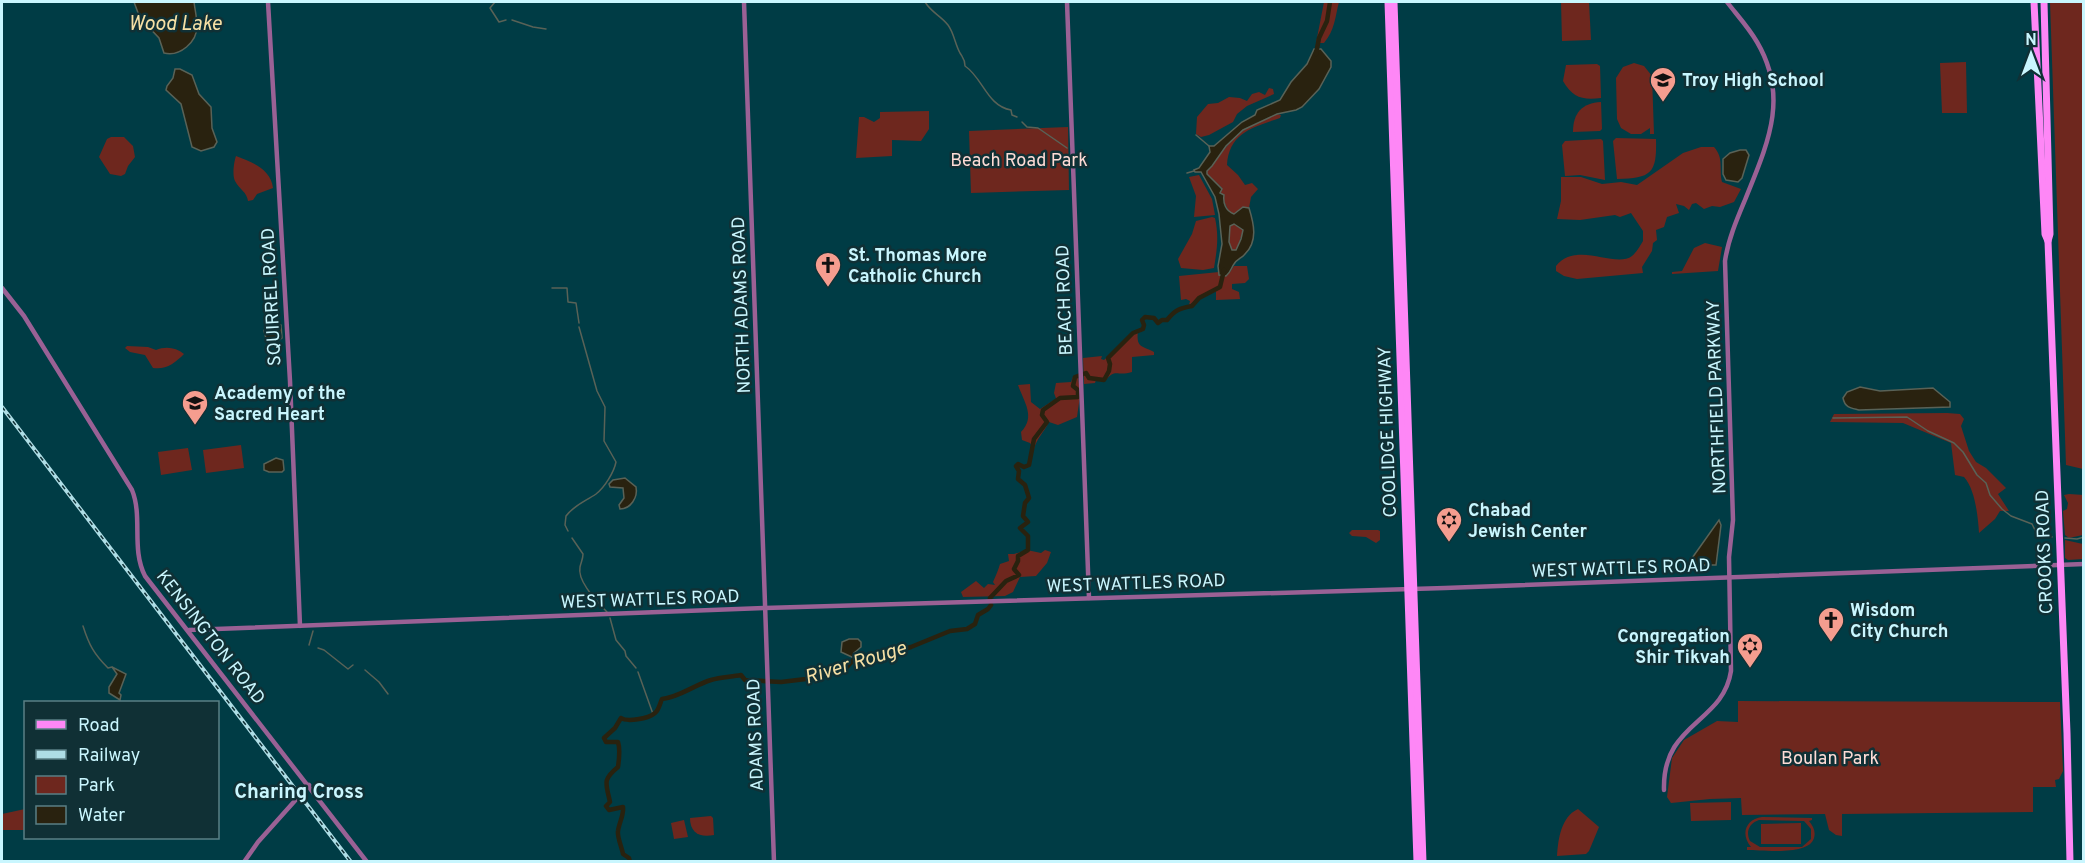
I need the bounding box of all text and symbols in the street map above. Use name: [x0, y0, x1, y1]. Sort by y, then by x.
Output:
water label: Wood Lake: [128, 12, 222, 38]
north arrow: [2001, 24, 2061, 84]
text: N: [2025, 31, 2037, 51]
school or university icon: Troy High School: [1648, 65, 1678, 103]
place label: Troy High School: [1682, 70, 1824, 93]
park label: Beach Road Park: [950, 150, 1088, 173]
street label: NORTH ADAMS ROAD: [728, 216, 757, 394]
street label: SQUIRREL ROAD: [257, 227, 288, 367]
street label: BEACH ROAD: [1052, 244, 1079, 356]
place label: St. Thomas More Catholic Church: [848, 245, 987, 289]
church icon: St. Thomas More Catholic Church: [813, 250, 843, 288]
street label: NORTHFIELD PARKWAY: [1703, 300, 1732, 494]
street label: COOLIDGE HIGHWAY: [1374, 346, 1403, 518]
place label: Academy of the Sacred Heart: [214, 383, 346, 427]
school or university icon: Academy of the Sacred Heart: [180, 388, 210, 426]
street label: CROOKS ROAD: [2032, 489, 2059, 615]
place label: Chabad Jewish Center: [1468, 500, 1588, 544]
synagogue icon: Chabad Jewish Center: [1434, 505, 1464, 543]
street label: WEST WATTLES ROAD: [1531, 555, 1711, 584]
street label: KENSINGTON ROAD: [150, 566, 269, 710]
street label: WEST WATTLES ROAD: [1046, 570, 1226, 599]
street label: WEST WATTLES ROAD: [560, 586, 740, 615]
place label: Wisdom City Church: [1850, 600, 1948, 644]
church icon: Wisdom City Church: [1816, 605, 1846, 643]
place label: Congregation Shir Tikvah: [1617, 626, 1730, 670]
synagogue icon: Congregation Shir Tikvah: [1735, 631, 1765, 669]
water label: River Rouge: [802, 636, 910, 692]
street label: ADAMS ROAD: [743, 678, 770, 792]
legend: [24, 701, 219, 839]
text: Road: [78, 715, 120, 738]
text: Railway: [78, 745, 140, 768]
park label: Boulan Park: [1781, 748, 1879, 771]
text: Park: [78, 775, 115, 798]
district label: Charing Cross: [234, 780, 364, 806]
text: Water: [78, 805, 125, 828]

